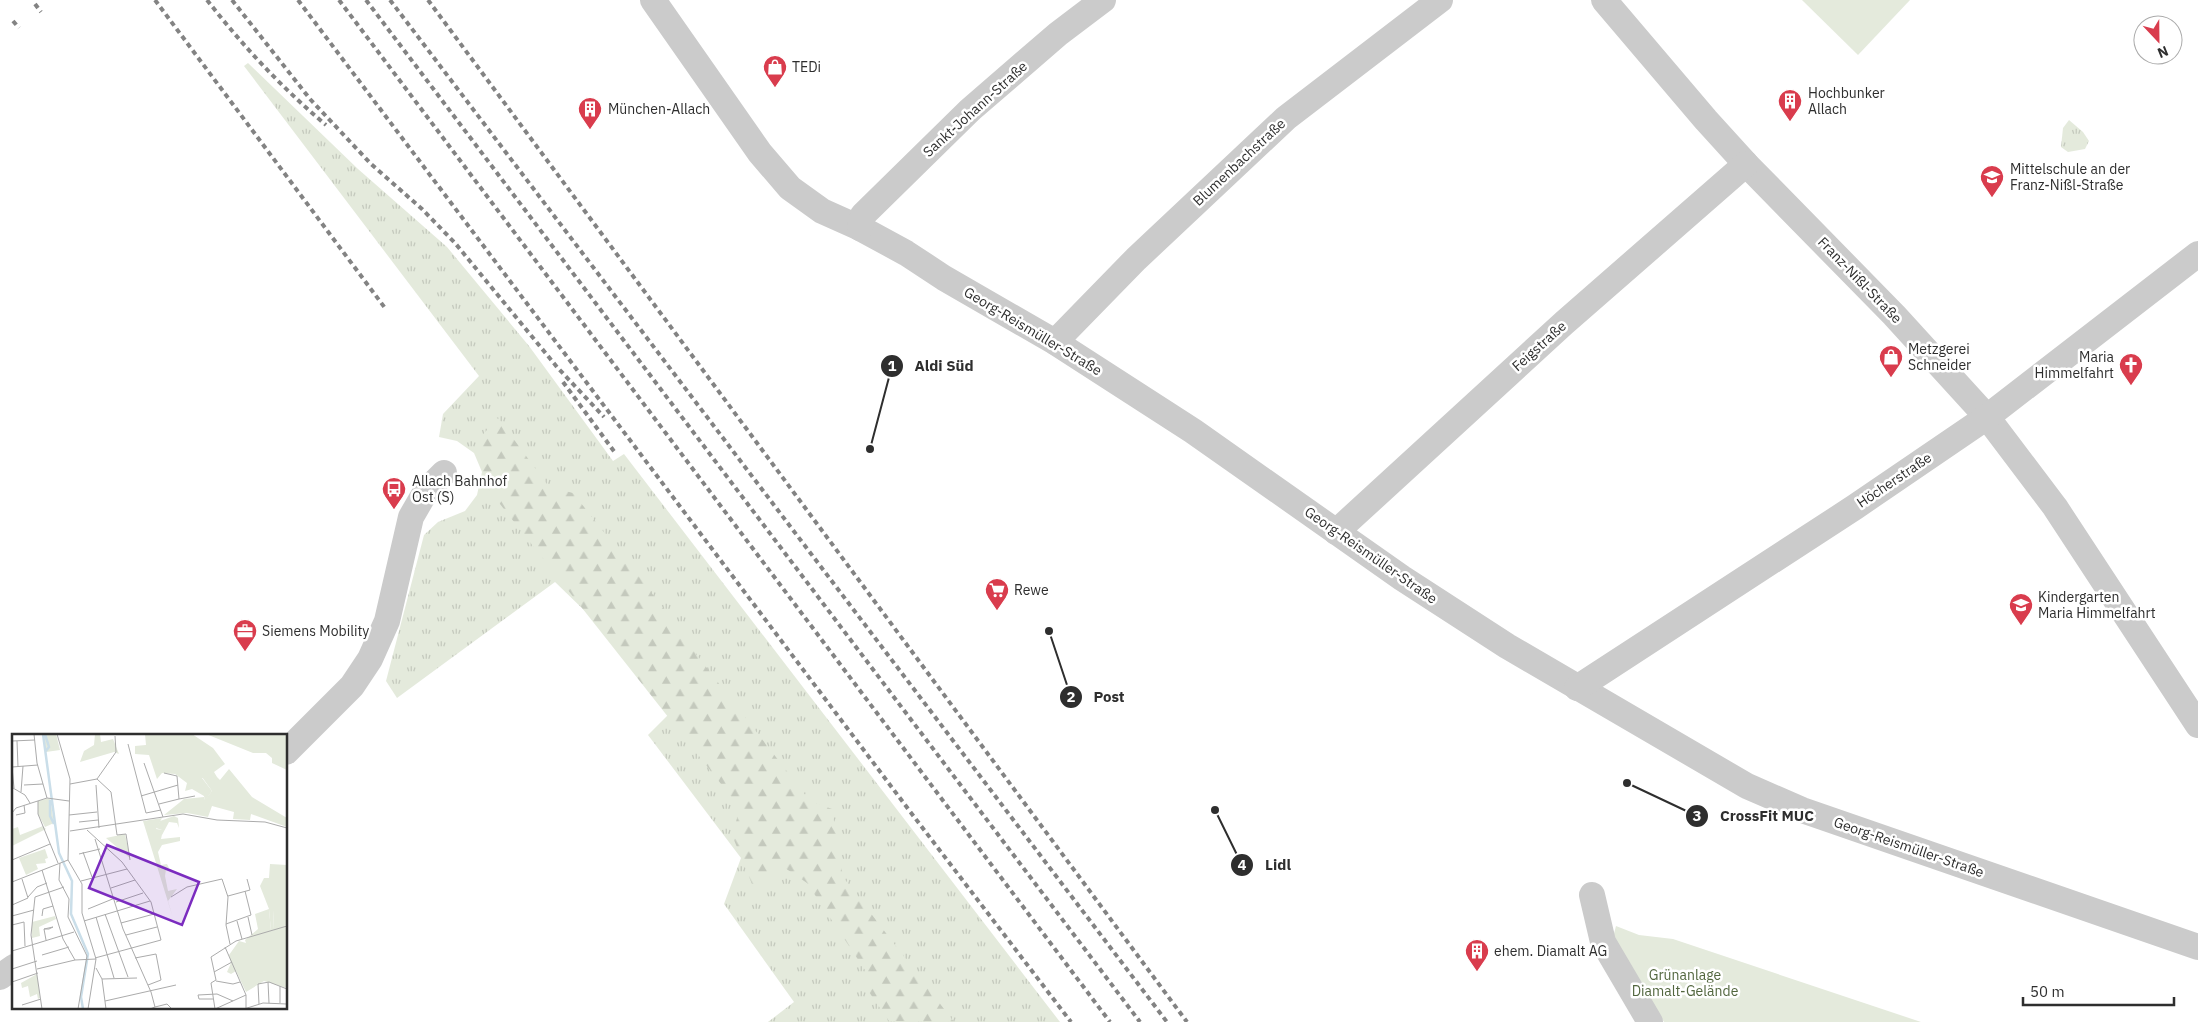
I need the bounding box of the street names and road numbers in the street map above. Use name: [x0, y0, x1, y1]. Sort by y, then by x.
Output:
street label: Sankt-Johann-Straße: [919, 57, 1031, 161]
street label: Blumenbachstraße: [1189, 114, 1289, 210]
street label: Franz-Nißl-Straße: [1814, 233, 1906, 327]
street label: Georg-Reismüller-Straße: [961, 283, 1105, 379]
street label: Feigstraße: [1508, 317, 1570, 375]
street label: Höcherstraße: [1853, 448, 1935, 512]
street label: Georg-Reismüller-Straße: [1301, 502, 1441, 608]
street label: Georg-Reismüller-Straße: [1832, 813, 1987, 881]

